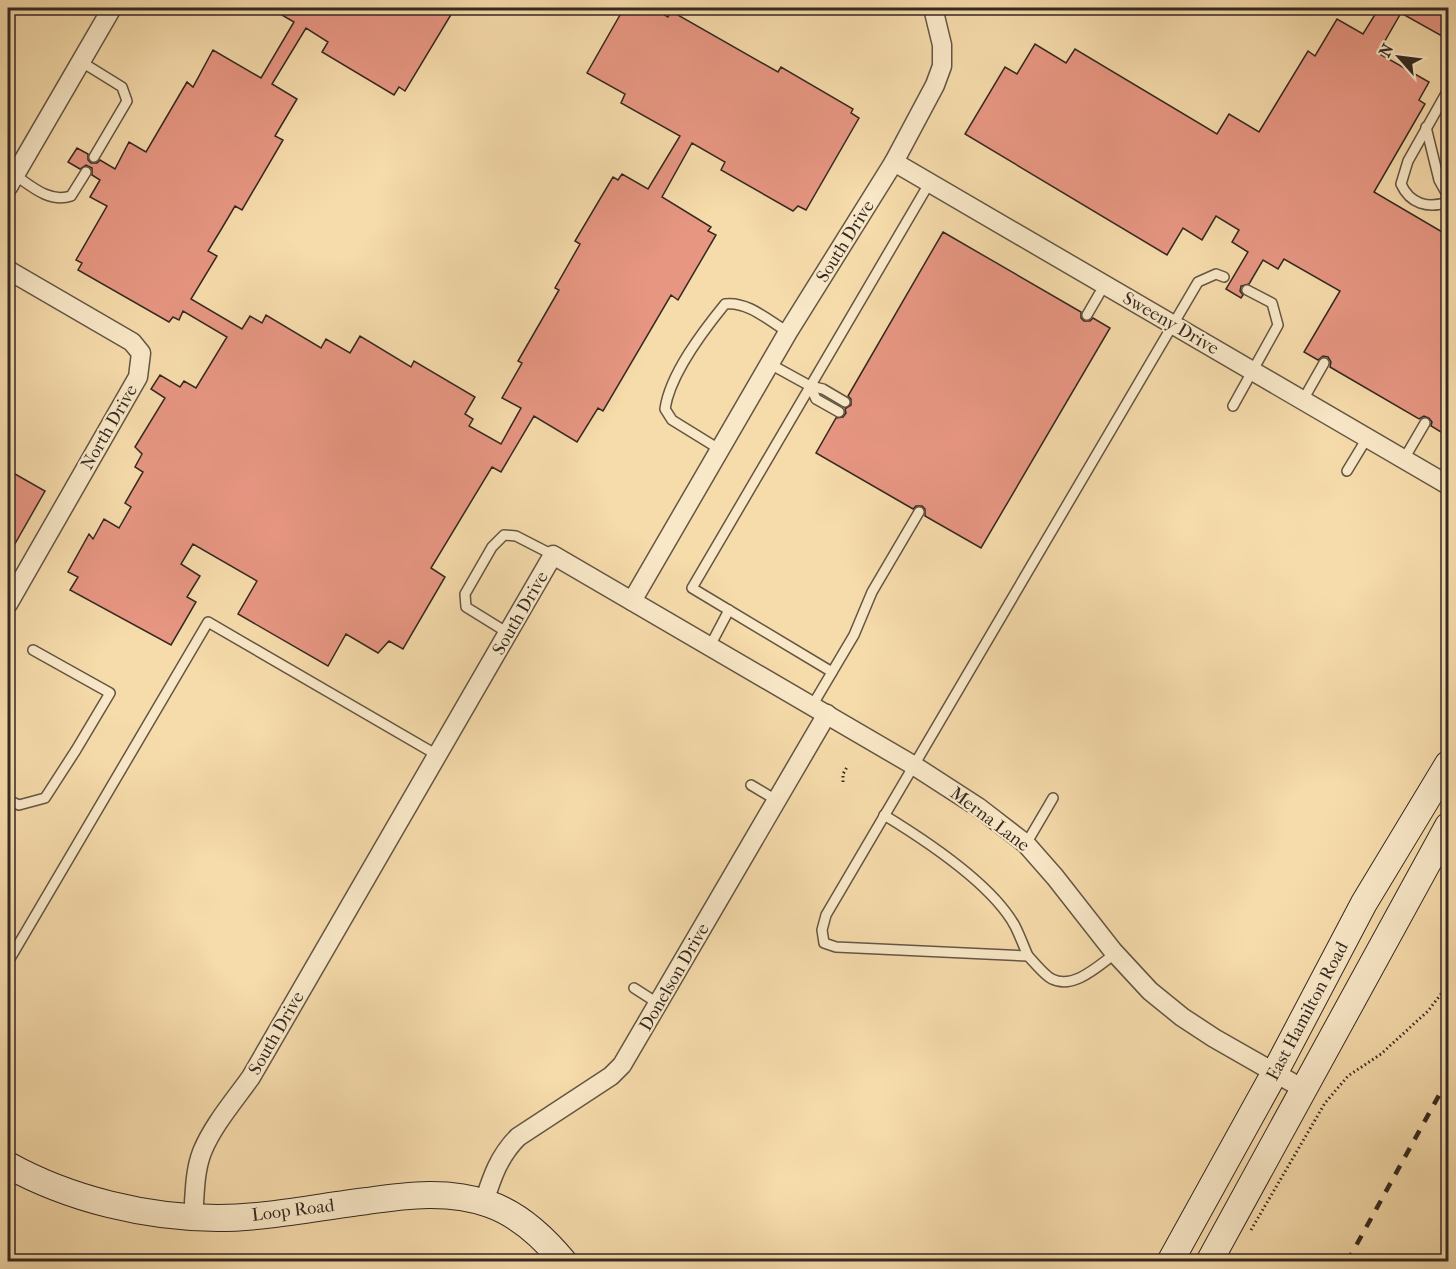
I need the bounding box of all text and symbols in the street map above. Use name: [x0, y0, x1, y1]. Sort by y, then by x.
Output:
north arrow: [1369, 27, 1429, 87]
text: N: [1375, 40, 1398, 60]
street label: South Drive: [812, 196, 879, 286]
street label: Sweeny Drive: [1119, 288, 1222, 359]
street label: North Drive: [77, 381, 142, 473]
street label: South Drive: [488, 568, 553, 659]
street label: Merna Lane: [946, 783, 1034, 856]
street label: Donelson Drive: [635, 920, 714, 1035]
street label: East Hamilton Road: [1262, 938, 1353, 1084]
street label: South Drive: [244, 988, 309, 1079]
street label: Loop Road: [251, 1195, 336, 1226]

